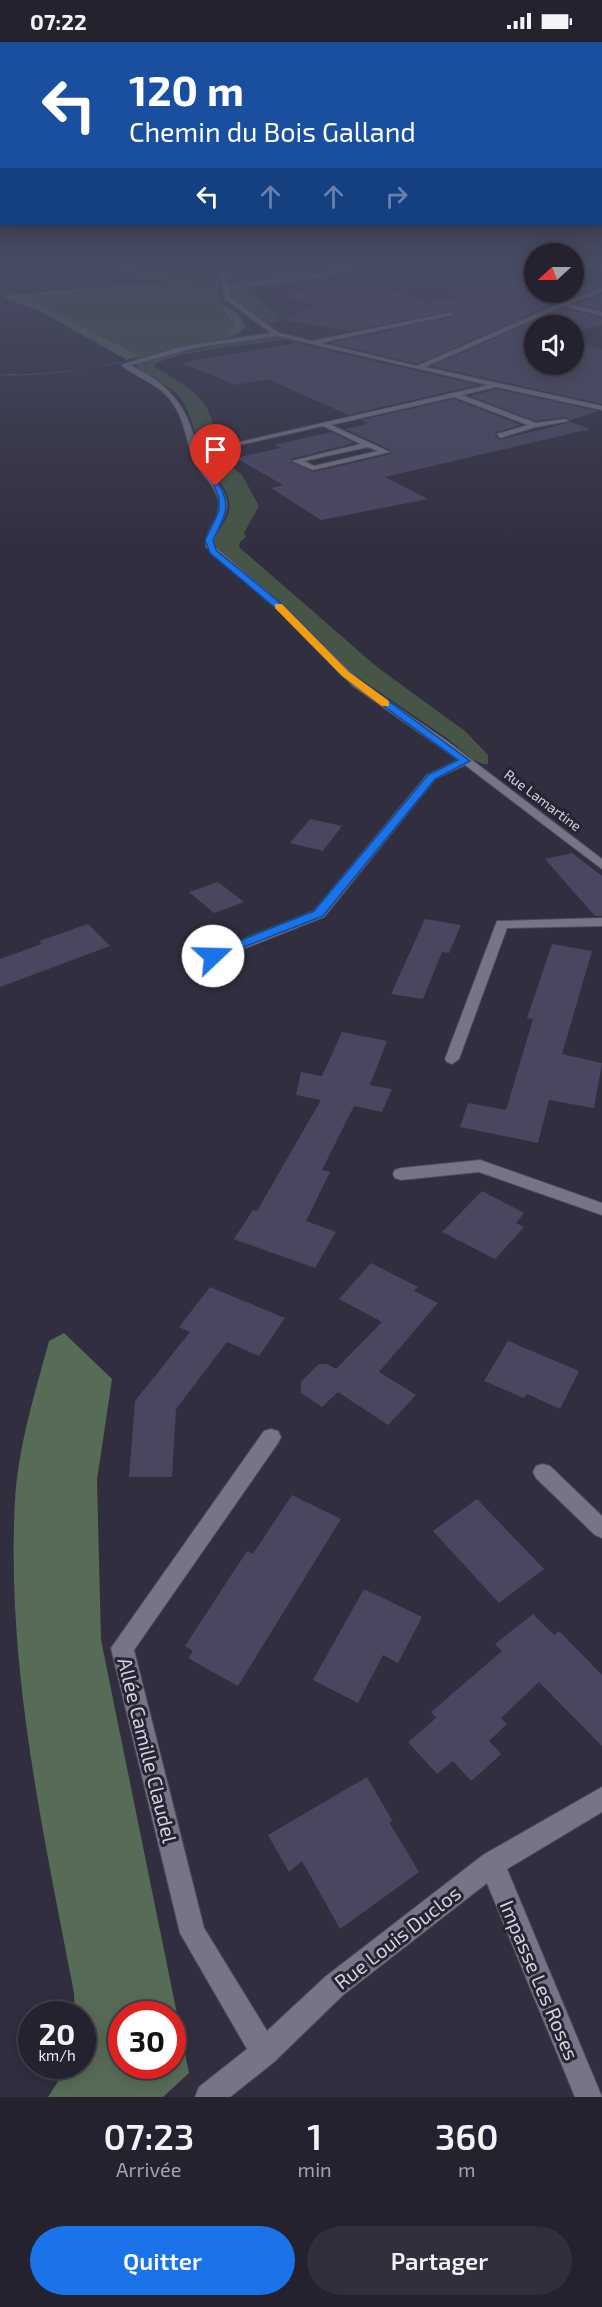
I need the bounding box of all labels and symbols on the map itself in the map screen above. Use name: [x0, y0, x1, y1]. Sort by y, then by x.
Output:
north arrow: [524, 243, 584, 303]
pin: [190, 424, 241, 486]
street label: Rue Lamartine: [501, 765, 585, 835]
position arrow: [181, 924, 245, 988]
street label: Allée Camille Claudel: [113, 1655, 183, 1845]
street label: Rue Louis Duclos: [329, 1880, 465, 1994]
street label: Impasse Les Roses: [496, 1897, 584, 2063]
speed limit sign: 30: [108, 2001, 186, 2079]

